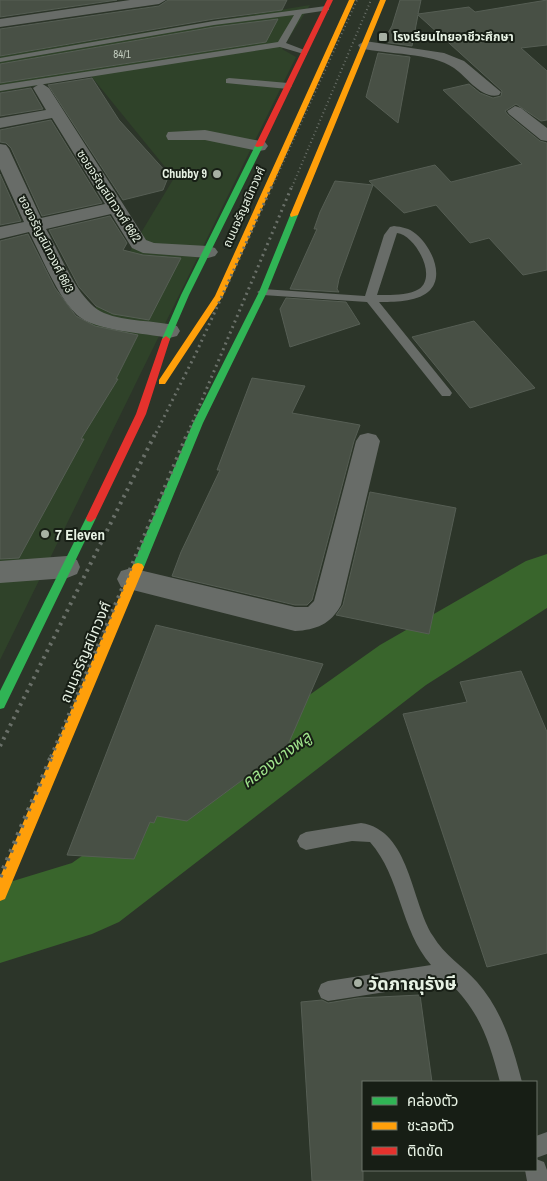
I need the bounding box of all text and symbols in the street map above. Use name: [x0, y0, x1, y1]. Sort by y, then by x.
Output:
place label: โรงเรียนไทยอาชีวะศึกษา: [393, 29, 514, 45]
marker: โรงเรียนไทยอาชีวะศึกษา: [377, 31, 389, 43]
house number: 84/1: [113, 47, 131, 61]
street label: ซอยจรัญสนิทวงศ์ 66/2: [73, 147, 145, 245]
street label: ถนนจรัญสนิทวงศ์: [219, 164, 269, 250]
place label: Chubby 9: [162, 166, 208, 182]
marker: Chubby 9: [211, 168, 223, 180]
street label: ซอยจรัญสนิทวงศ์ 66/3: [15, 193, 77, 295]
place label: 7 Eleven: [55, 524, 105, 545]
marker: 7 Eleven: [39, 528, 51, 540]
street label: ถนนจรัญสนิทวงศ์: [54, 598, 116, 706]
water label: คลองบางพลู: [237, 725, 316, 792]
place label: วัดภาณุรังษี: [368, 971, 457, 996]
marker: วัดภาณุรังษี: [352, 977, 364, 989]
legend: [362, 1081, 537, 1171]
text: คล่องตัว: [407, 1090, 458, 1111]
text: ชะลอตัว: [407, 1115, 454, 1136]
text: ติดขัด: [407, 1140, 443, 1161]

